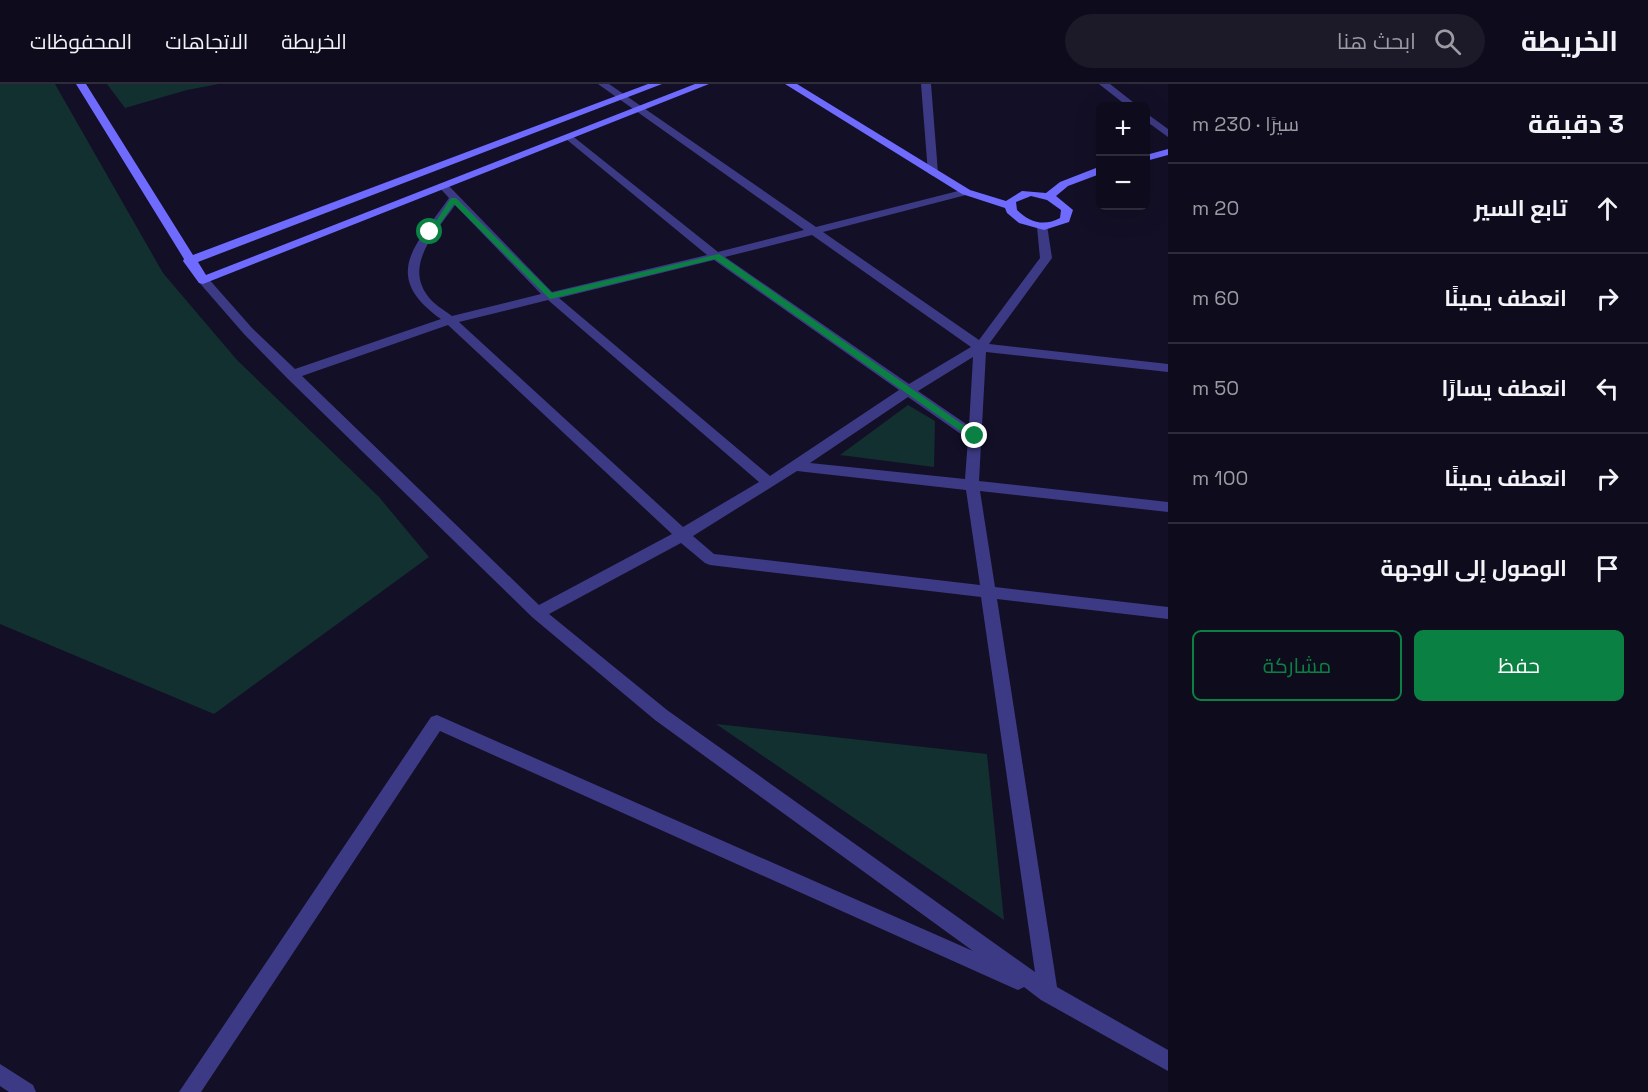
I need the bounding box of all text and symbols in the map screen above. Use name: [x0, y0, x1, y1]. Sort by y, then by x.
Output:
search box: [1065, 14, 1485, 68]
text: الخريطة: [1521, 23, 1618, 59]
icon: search: [1431, 25, 1464, 58]
text: ابحث هنا: [1337, 27, 1416, 55]
text: المحفوظات: [30, 28, 132, 55]
text: الاتجاهات: [165, 28, 248, 55]
text: الخريطة: [281, 28, 347, 55]
map controls: [1096, 102, 1150, 210]
button: +: [1096, 102, 1150, 156]
text: 3 دقيقة: [1528, 107, 1624, 141]
text: سيرًا · 230 m: [1192, 111, 1299, 137]
button: −: [1096, 156, 1150, 210]
icon: ahead: [1591, 192, 1624, 225]
text: تابع السير: [1474, 194, 1567, 222]
text: 20 m: [1192, 195, 1239, 221]
route start: [416, 218, 442, 244]
icon: right: [1591, 282, 1624, 315]
text: انعطف يمينًا: [1444, 284, 1567, 312]
text: 60 m: [1192, 285, 1239, 311]
icon: left: [1591, 372, 1624, 405]
text: انعطف يسارًا: [1441, 374, 1567, 402]
text: 50 m: [1192, 375, 1239, 401]
route end: [961, 422, 987, 448]
icon: right: [1591, 462, 1624, 495]
text: انعطف يمينًا: [1444, 464, 1567, 492]
text: 100 m: [1192, 465, 1248, 491]
icon: arrive: [1591, 552, 1624, 585]
text: الوصول إلى الوجهة: [1381, 554, 1567, 582]
button: مشاركة: [1192, 630, 1402, 701]
button: حفظ: [1414, 630, 1624, 701]

